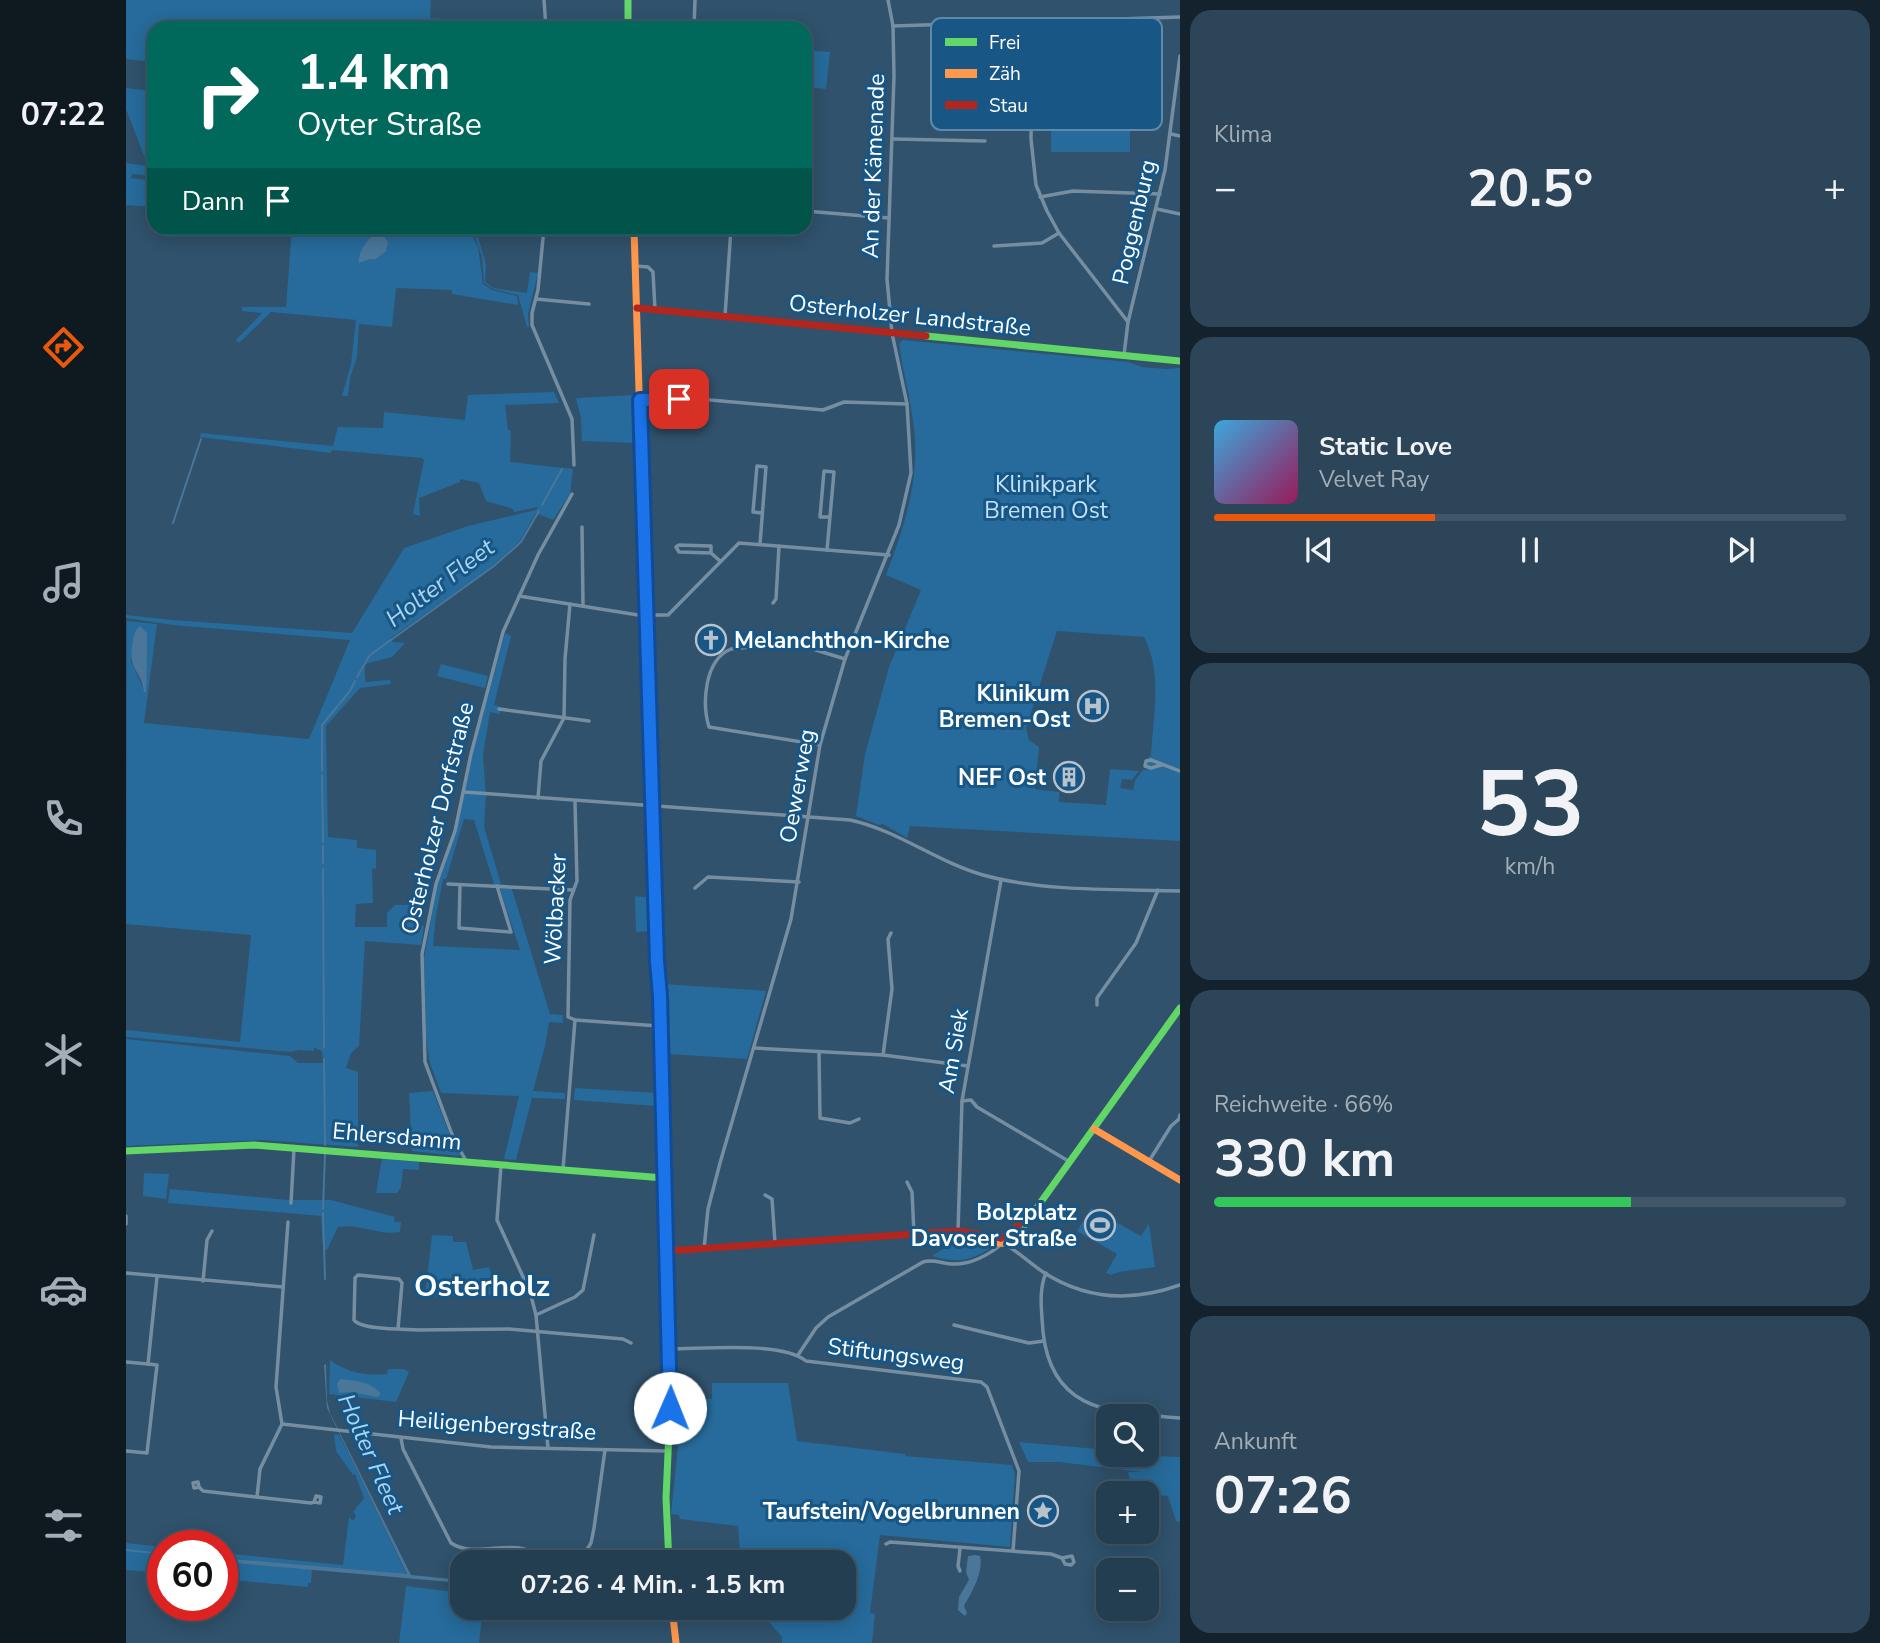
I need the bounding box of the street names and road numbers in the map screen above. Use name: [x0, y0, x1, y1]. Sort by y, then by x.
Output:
street label: An der Kämenade: [855, 73, 892, 259]
street label: Poggenburg: [1105, 157, 1164, 287]
street label: Osterholzer Landstraße: [787, 287, 1033, 344]
street label: Osterholzer Dorfstraße: [394, 699, 481, 938]
street label: Oewerweg: [772, 727, 823, 845]
street label: Wölbacker: [537, 852, 574, 966]
street label: Am Siek: [931, 1006, 976, 1096]
street label: Ehlersdamm: [331, 1115, 463, 1158]
street label: Stiftungsweg: [826, 1331, 966, 1378]
street label: Heiligenbergstraße: [397, 1403, 597, 1448]

